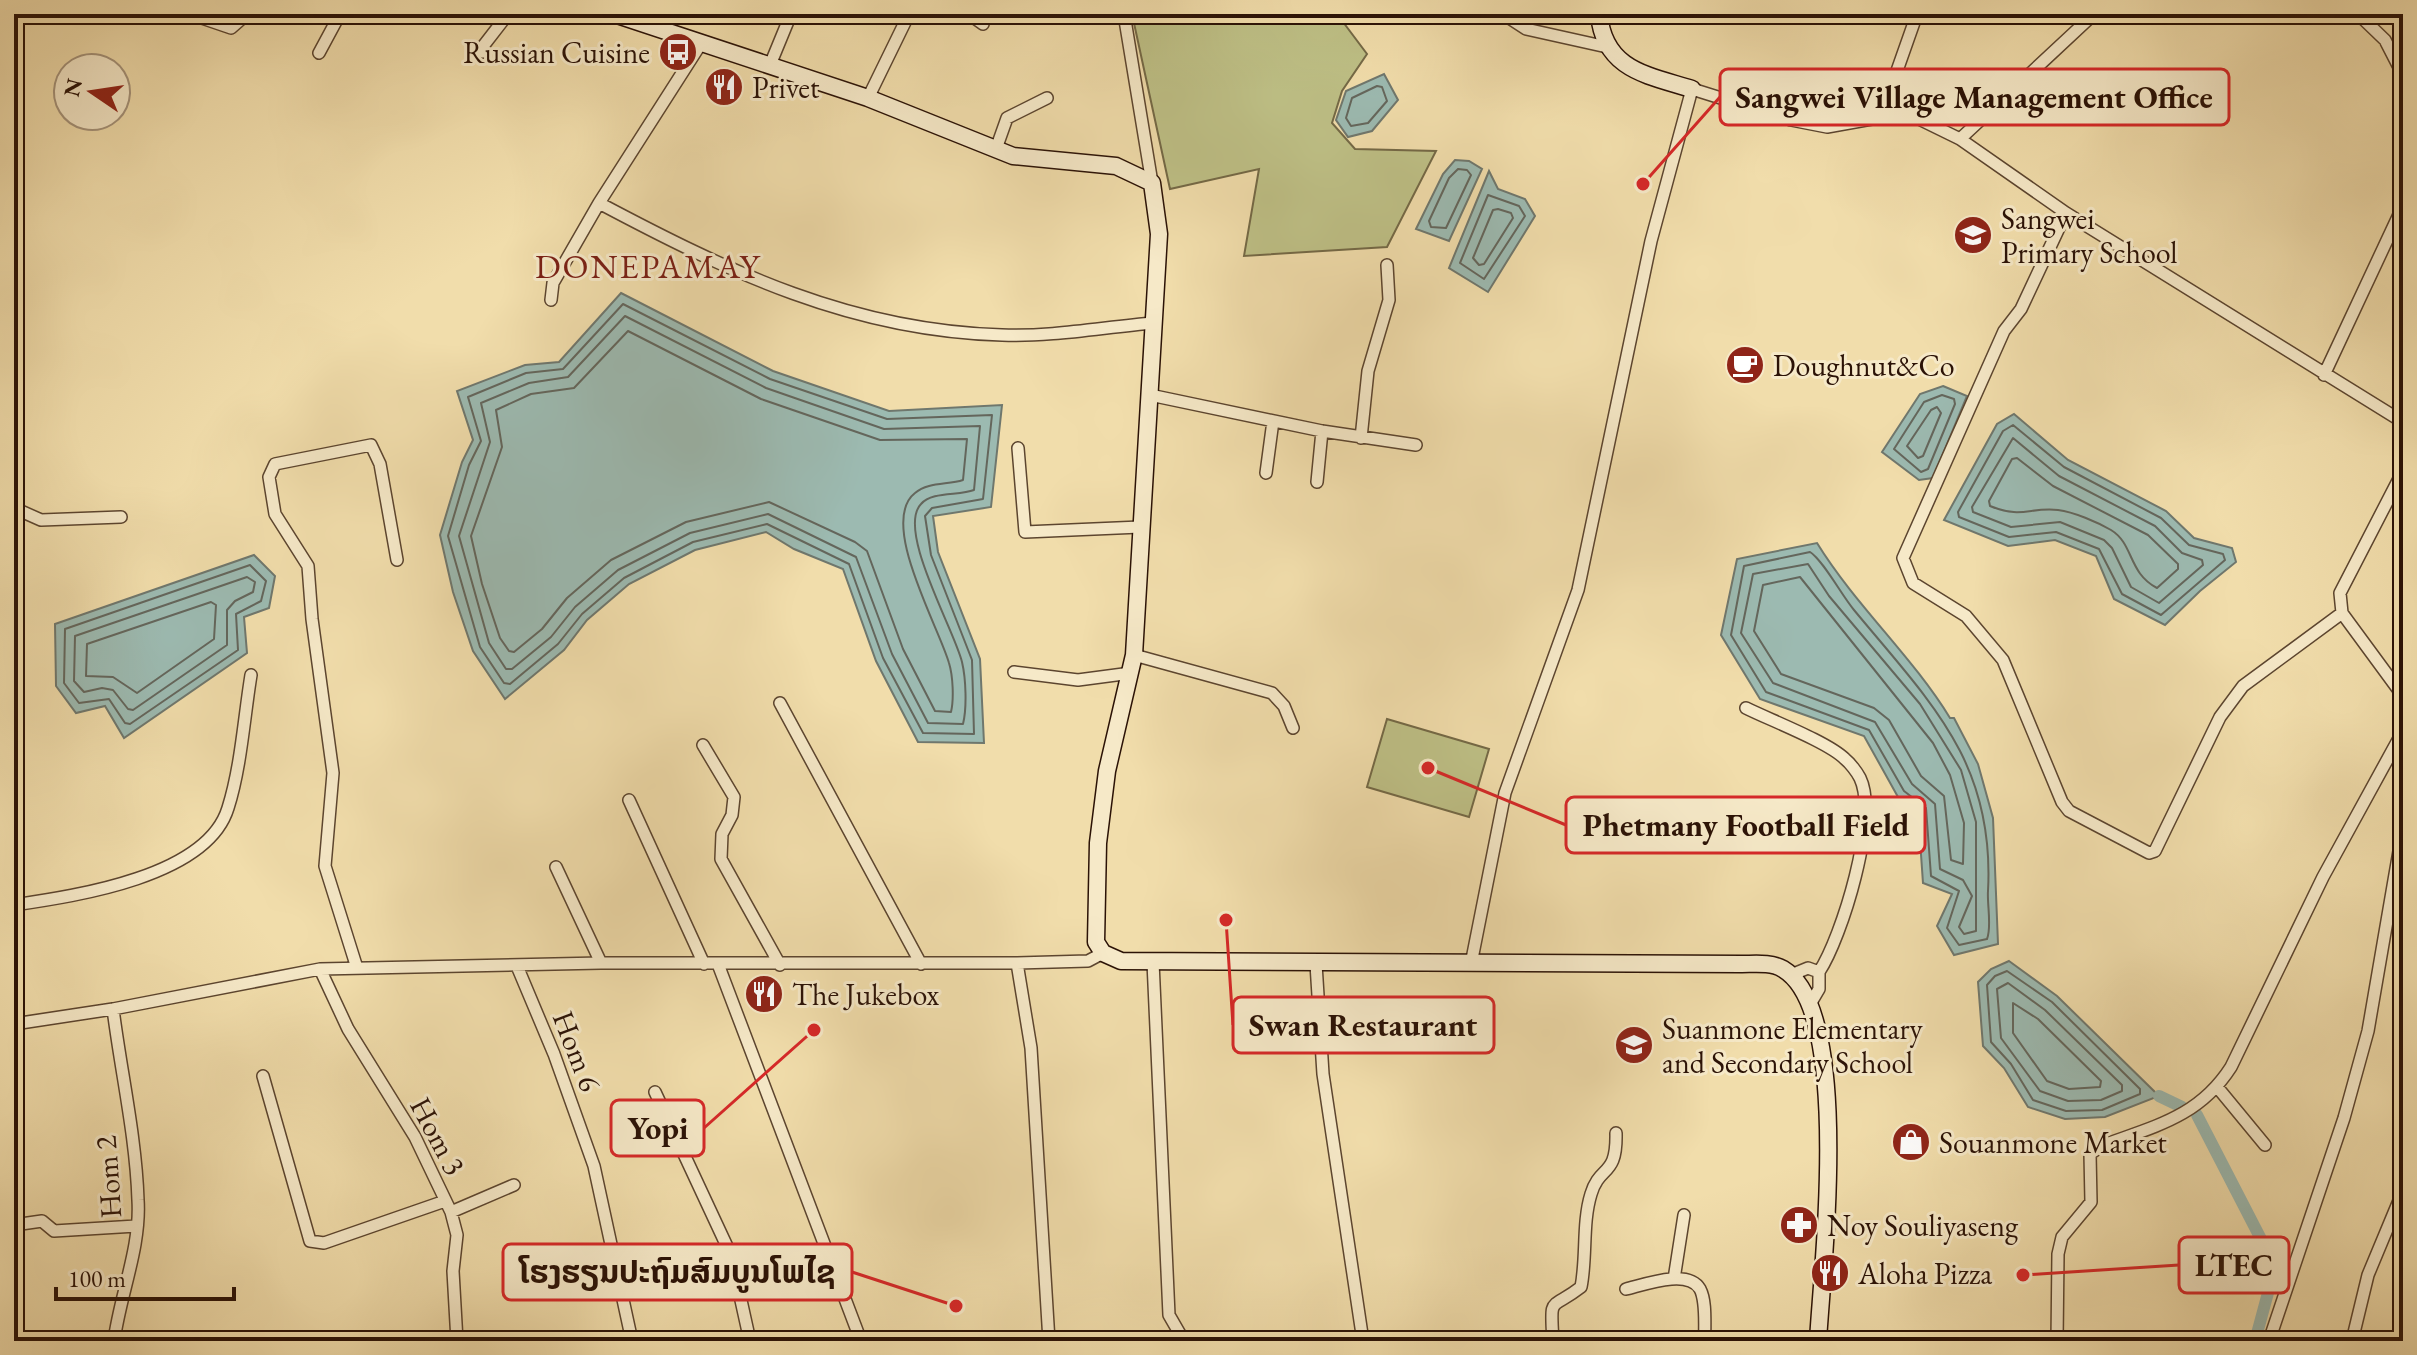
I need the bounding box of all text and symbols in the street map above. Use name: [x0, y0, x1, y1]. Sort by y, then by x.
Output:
bus stop icon: Russian Cuisine: [657, 31, 699, 73]
place label: Russian Cuisine: [463, 33, 650, 72]
north arrow: [52, 52, 132, 132]
restaurant icon: Privet: [703, 66, 745, 108]
place label: Privet: [752, 68, 820, 107]
callout: Sangwei Village Management Office: [1720, 69, 2229, 125]
text: N: [57, 75, 89, 100]
text: Sangwei Village Management Office: [1735, 76, 2213, 118]
place label: Sangwei Primary School: [2001, 199, 2177, 272]
school or university icon: Sangwei Primary School: [1952, 214, 1994, 256]
district label: DONEPAMAY: [535, 244, 761, 288]
cafe icon: Doughnut&Co: [1724, 344, 1766, 386]
place label: Doughnut&Co: [1773, 346, 1955, 385]
callout: Phetmany Football Field: [1566, 797, 1925, 853]
text: Phetmany Football Field: [1583, 804, 1910, 846]
restaurant icon: The Jukebox: [743, 973, 785, 1015]
place label: The Jukebox: [792, 975, 939, 1014]
callout: Swan Restaurant: [1233, 997, 1494, 1053]
text: Swan Restaurant: [1249, 1004, 1477, 1046]
street label: Hom 6: [544, 1005, 610, 1097]
place label: Suanmone Elementary and Secondary School: [1662, 1009, 1923, 1082]
school or university icon: Suanmone Elementary and Secondary School: [1613, 1024, 1655, 1066]
street label: Hom 3: [401, 1090, 475, 1182]
callout: Yopi: [611, 1100, 704, 1156]
text: Yopi: [628, 1107, 689, 1149]
shop icon: Souanmone Market: [1890, 1121, 1932, 1163]
place label: Souanmone Market: [1939, 1123, 2167, 1162]
street label: Hom 2: [86, 1134, 130, 1220]
pharmacy icon: Noy Souliyaseng: [1778, 1204, 1820, 1246]
place label: Noy Souliyaseng: [1827, 1206, 2019, 1245]
callout: LTEC: [2179, 1237, 2289, 1293]
callout: ໂຮງຮຽນປະຖົມສົມບູນໂພໄຊ: [503, 1244, 852, 1300]
text: LTEC: [2195, 1244, 2273, 1286]
scale bar: [56, 1251, 234, 1301]
text: ໂຮງຮຽນປະຖົມສົມບູນໂພໄຊ: [518, 1251, 836, 1293]
restaurant icon: Aloha Pizza: [1809, 1252, 1851, 1294]
place label: Aloha Pizza: [1857, 1254, 1992, 1293]
text: 100 m: [68, 1263, 126, 1294]

